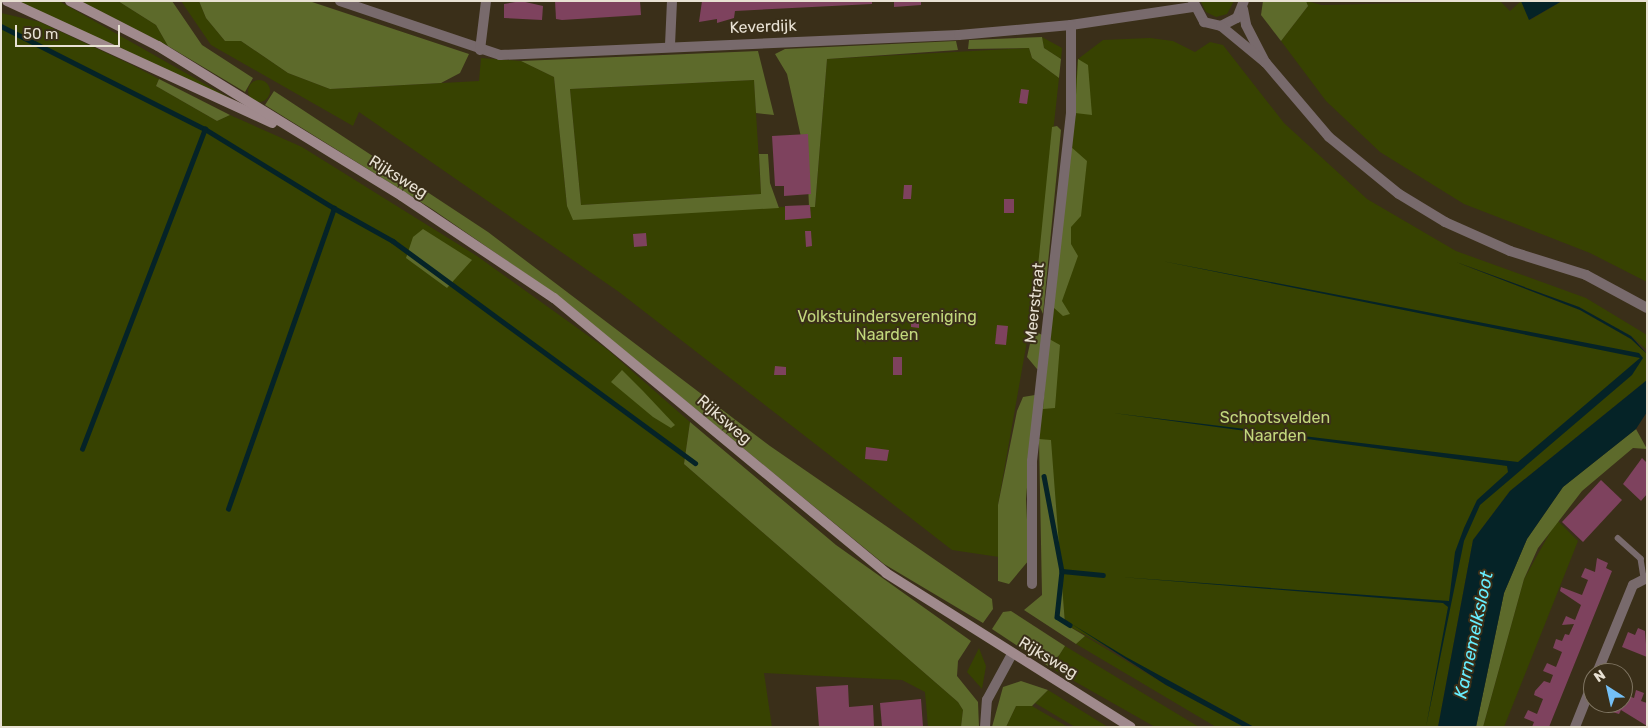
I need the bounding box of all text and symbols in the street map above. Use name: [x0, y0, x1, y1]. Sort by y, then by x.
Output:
scale bar: [18, 15, 122, 47]
street label: Keverdijk: [729, 16, 797, 38]
text: 50 m: [23, 25, 58, 43]
street label: Rijksweg: [365, 151, 431, 203]
street label: Meerstraat: [1021, 262, 1049, 344]
park label: Volkstuindersvereniging Naarden: [797, 307, 977, 345]
street label: Rijksweg: [693, 391, 755, 449]
park label: Schootsvelden Naarden: [1220, 408, 1330, 446]
water label: Karnemelksloot: [1450, 569, 1498, 701]
street label: Rijksweg: [1015, 633, 1081, 683]
north arrow: [1583, 663, 1633, 713]
text: N: [1591, 666, 1609, 686]

